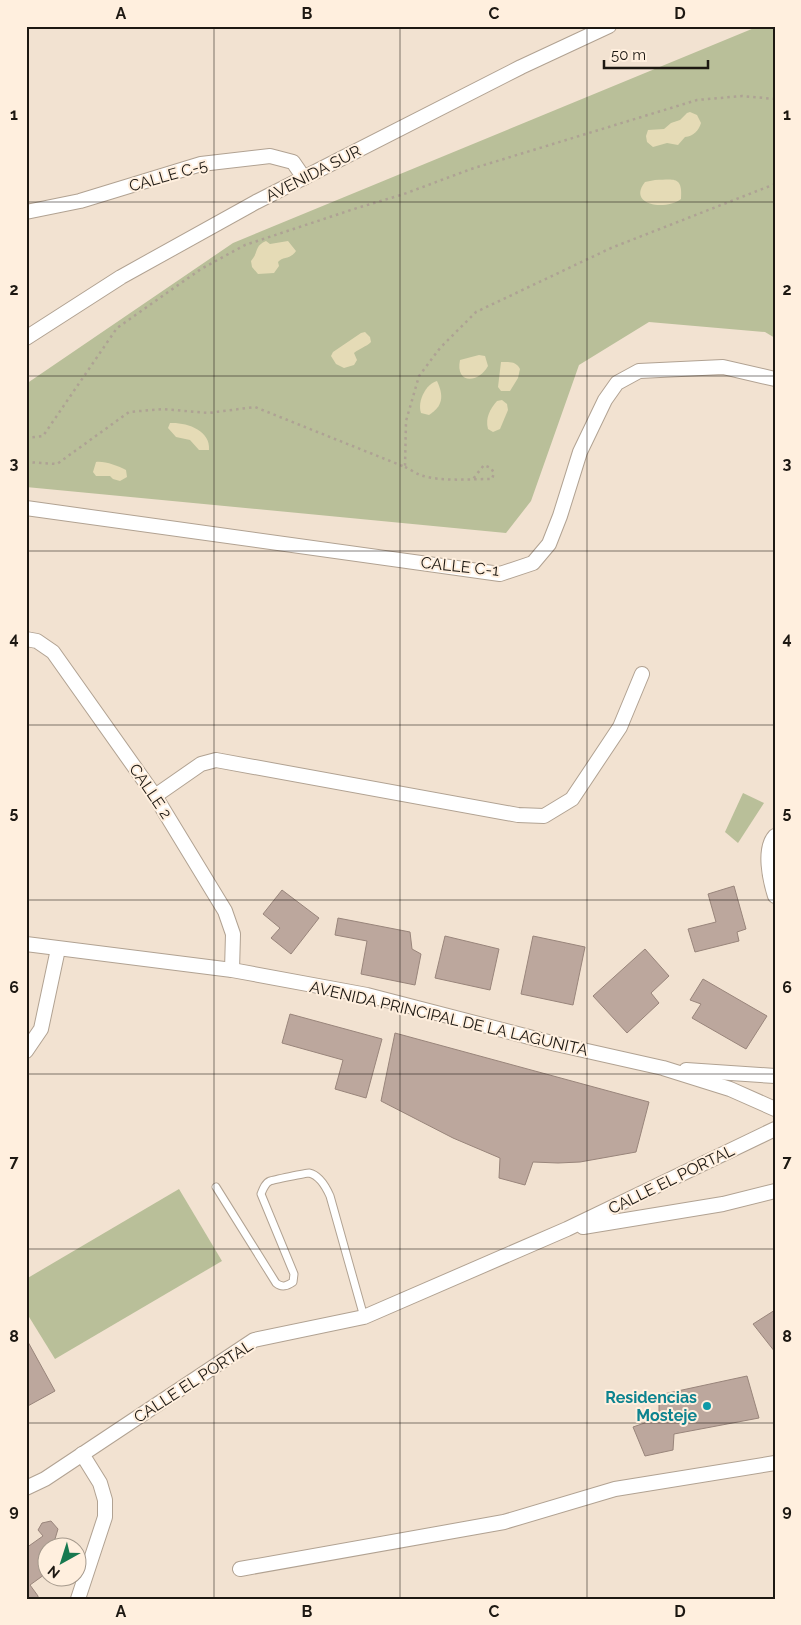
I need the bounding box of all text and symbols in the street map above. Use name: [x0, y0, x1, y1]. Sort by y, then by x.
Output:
text: A: [116, 4, 127, 23]
text: B: [302, 4, 313, 23]
text: C: [489, 4, 500, 23]
text: D: [674, 4, 686, 23]
scale bar: [604, 38, 707, 70]
text: 50 m: [611, 46, 646, 64]
text: 1: [10, 105, 18, 124]
text: 1: [783, 105, 791, 124]
street label: AVENIDA SUR: [262, 141, 364, 206]
street label: CALLE C-5: [127, 155, 210, 196]
text: 2: [9, 280, 19, 299]
text: 2: [782, 280, 792, 299]
text: 3: [10, 454, 19, 473]
text: 3: [783, 454, 792, 473]
street label: CALLE C-1: [420, 553, 500, 580]
text: 4: [9, 629, 19, 648]
text: 4: [782, 629, 792, 648]
street label: CALLE 2: [125, 760, 176, 822]
text: 5: [10, 803, 19, 822]
text: 5: [783, 803, 792, 822]
street label: AVENIDA PRINCIPAL DE LA LAGUNITA: [308, 977, 590, 1060]
text: 6: [9, 978, 19, 997]
text: 6: [782, 978, 792, 997]
street label: CALLE EL PORTAL: [605, 1140, 738, 1218]
text: 7: [10, 1152, 19, 1171]
text: 7: [783, 1152, 792, 1171]
text: 8: [9, 1327, 19, 1346]
text: 8: [782, 1327, 792, 1346]
street label: CALLE EL PORTAL: [130, 1336, 257, 1427]
place label: Residencias Mosteje: [605, 1388, 697, 1425]
marker: Residencias Mosteje: [701, 1400, 713, 1412]
text: 9: [9, 1501, 19, 1520]
text: 9: [782, 1501, 792, 1520]
north arrow: [38, 1538, 88, 1588]
text: N: [45, 1563, 63, 1582]
text: A: [116, 1602, 127, 1621]
text: B: [302, 1602, 313, 1621]
text: C: [489, 1602, 500, 1621]
text: D: [674, 1602, 686, 1621]

